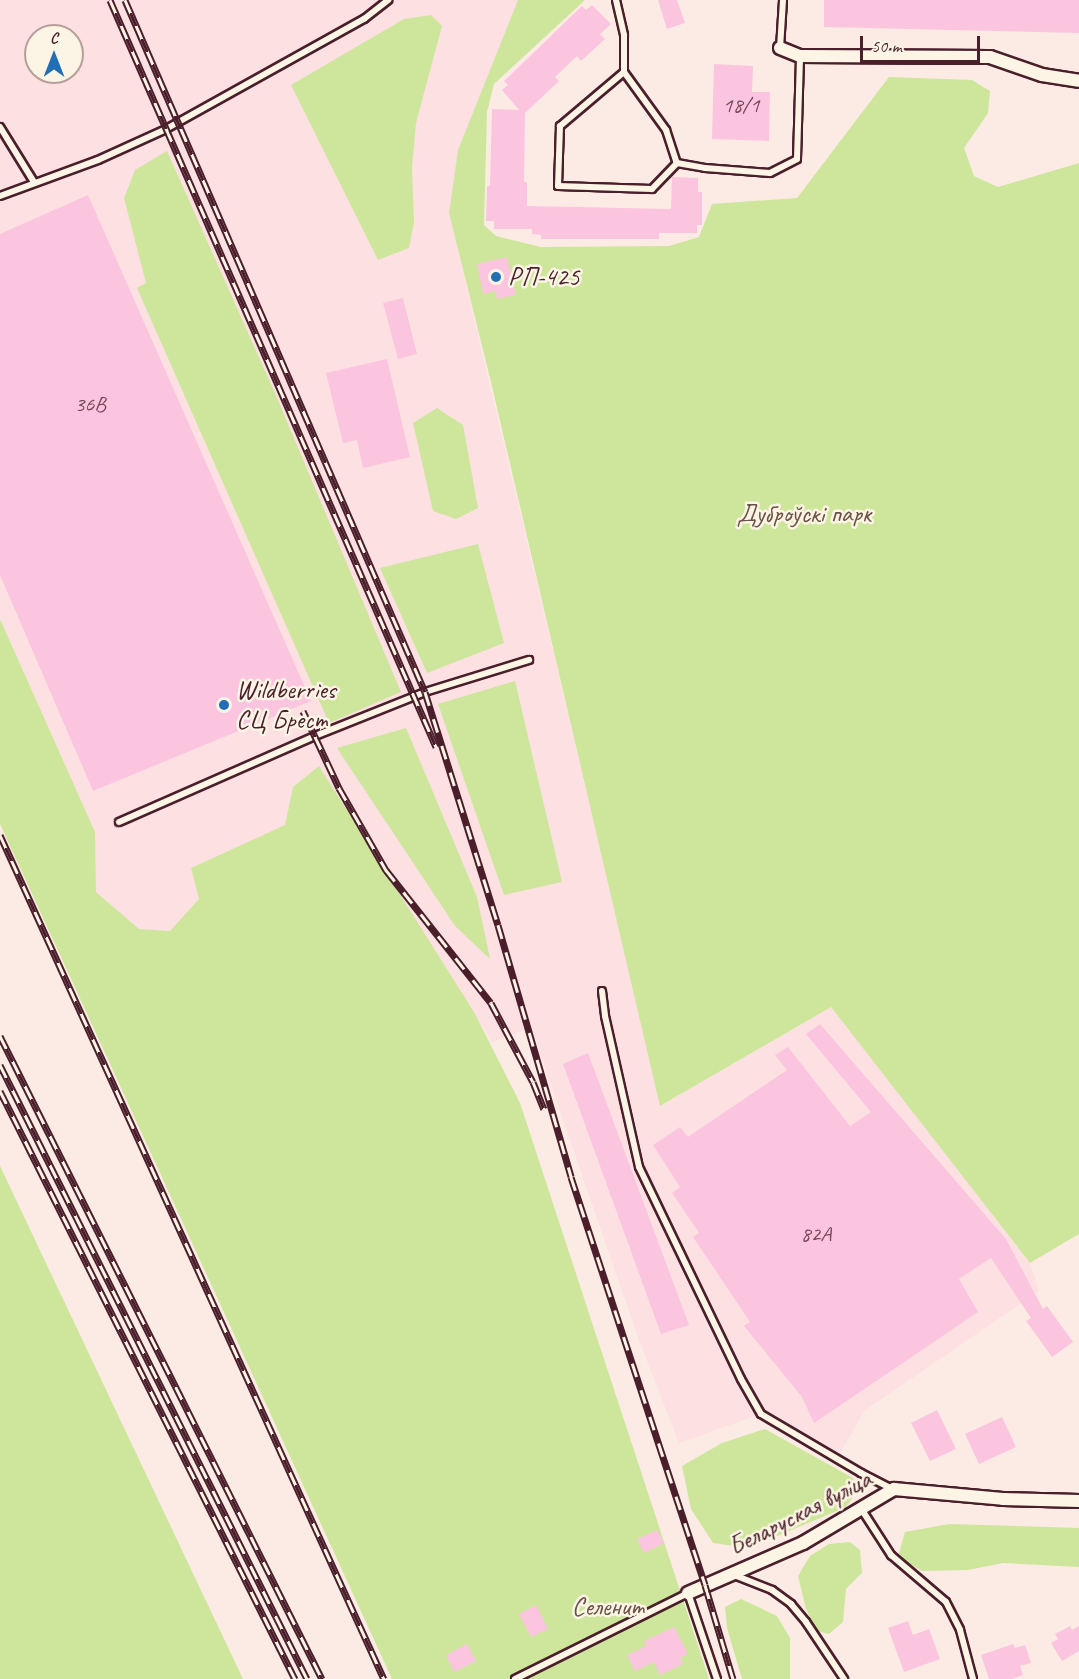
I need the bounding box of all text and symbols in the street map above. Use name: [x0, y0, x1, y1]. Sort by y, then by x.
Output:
north arrow: [24, 24, 84, 84]
scale bar: [863, 24, 983, 62]
text: С: [50, 28, 58, 48]
text: 50 m: [871, 35, 902, 57]
house number: 18/1: [723, 93, 759, 119]
place label: РП-425: [508, 261, 579, 293]
marker: РП-425: [489, 270, 503, 284]
house number: 36В: [74, 392, 106, 418]
park label: Дуброўскі парк: [737, 498, 871, 530]
place label: Wildberries СЦ Брест: [236, 674, 336, 736]
marker: Wildberries СЦ Брест: [217, 698, 231, 712]
house number: 82А: [801, 1222, 831, 1248]
street label: Беларуская вуліца: [723, 1464, 877, 1562]
park label: Селенит: [572, 1591, 644, 1623]

